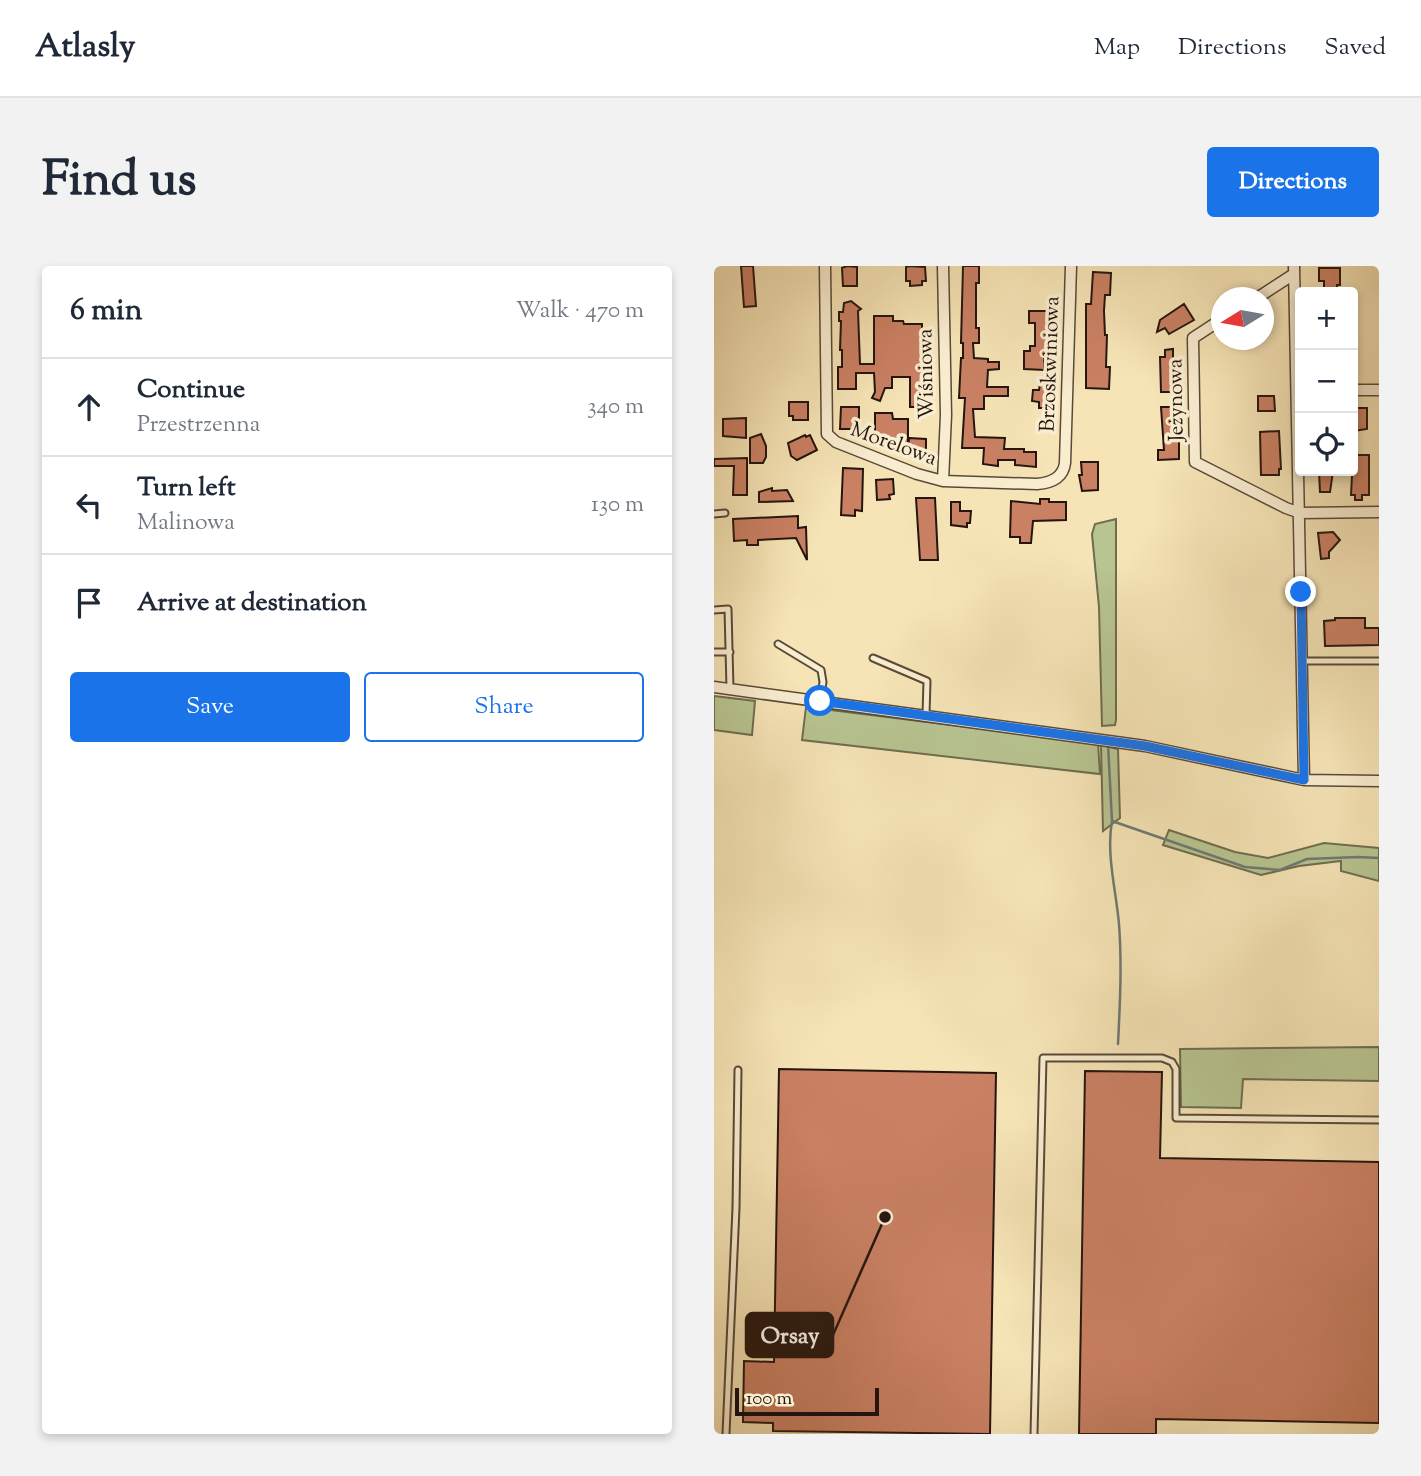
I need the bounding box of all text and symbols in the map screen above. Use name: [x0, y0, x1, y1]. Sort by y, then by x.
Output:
text: Atlasly: [35, 24, 135, 72]
text: Map: [1094, 31, 1140, 65]
text: Directions: [1178, 31, 1286, 65]
text: Saved: [1324, 31, 1386, 65]
text: Find us: [42, 147, 196, 217]
button: Directions: [1207, 147, 1379, 217]
north arrow: [1211, 287, 1274, 350]
map controls: [1295, 287, 1358, 476]
button: +: [1295, 287, 1358, 350]
text: 6 min: [70, 290, 142, 333]
text: Walk · 470 m: [516, 295, 644, 328]
street label: Brzoskwiniowa: [1034, 295, 1068, 433]
street label: Wiśniowa: [911, 328, 943, 420]
button: −: [1295, 350, 1358, 413]
street label: Jeżynowa: [1161, 358, 1193, 443]
text: Continue: [137, 372, 245, 409]
icon: ahead: [70, 388, 108, 426]
text: 340 m: [587, 391, 644, 424]
text: Przestrzenna: [137, 409, 260, 442]
button: locate: [1295, 413, 1358, 476]
street label: Morelowa: [846, 415, 941, 474]
text: Turn left: [137, 470, 236, 507]
icon: left: [70, 486, 108, 524]
text: 130 m: [591, 489, 644, 522]
text: Malinowa: [137, 507, 235, 540]
route end: [1285, 576, 1316, 607]
icon: arrive: [70, 584, 108, 622]
text: Arrive at destination: [137, 585, 367, 622]
button: Save: [70, 672, 350, 742]
button: Share: [364, 672, 644, 742]
route start: [804, 685, 835, 716]
callout: Orsay: [746, 1313, 833, 1357]
text: Orsay: [760, 1321, 820, 1354]
scale bar: [735, 1385, 878, 1417]
text: 100 m: [746, 1386, 792, 1413]

